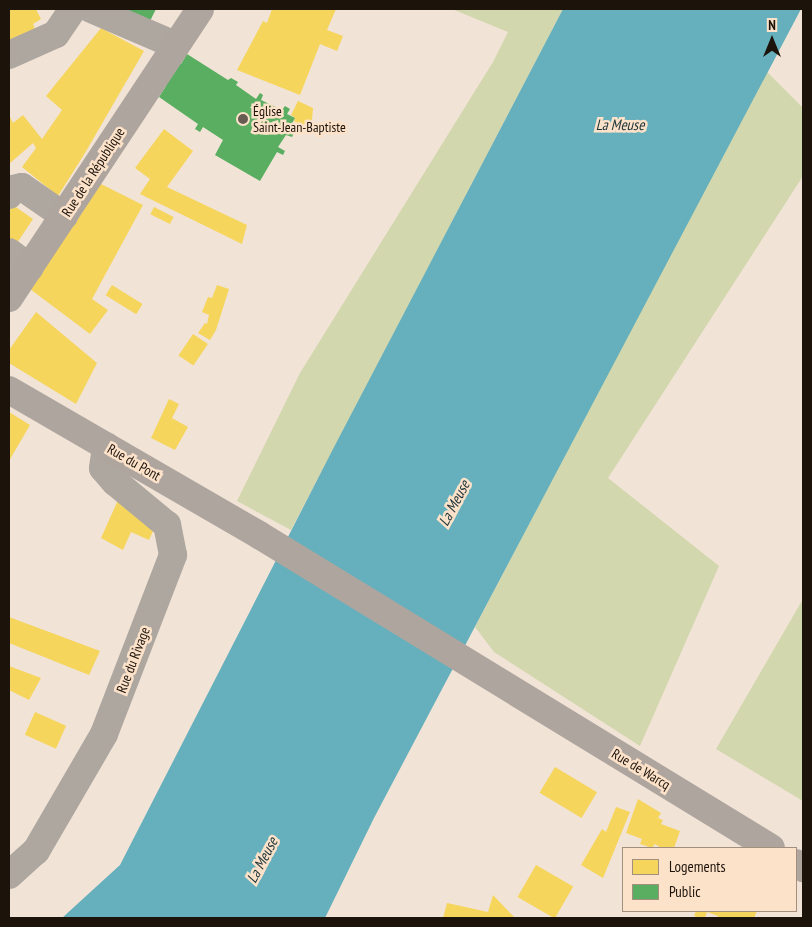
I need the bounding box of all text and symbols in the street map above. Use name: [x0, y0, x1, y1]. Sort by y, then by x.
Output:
north arrow: [747, 15, 797, 65]
text: N: [768, 16, 776, 34]
place label: Église Saint-Jean-Baptiste: [253, 103, 346, 136]
marker: Église Saint-Jean-Baptiste: [237, 113, 249, 125]
water label: La Meuse: [596, 116, 644, 134]
street label: Rue de la République: [58, 124, 128, 220]
street label: Rue du Pont: [104, 440, 164, 484]
water label: La Meuse: [435, 477, 473, 529]
street label: Rue du Rivage: [113, 625, 153, 695]
street label: Rue de Warcq: [609, 745, 673, 793]
water label: La Meuse: [243, 834, 281, 886]
legend: [622, 847, 797, 912]
text: Logements: [669, 857, 725, 876]
text: Public: [669, 882, 700, 901]

